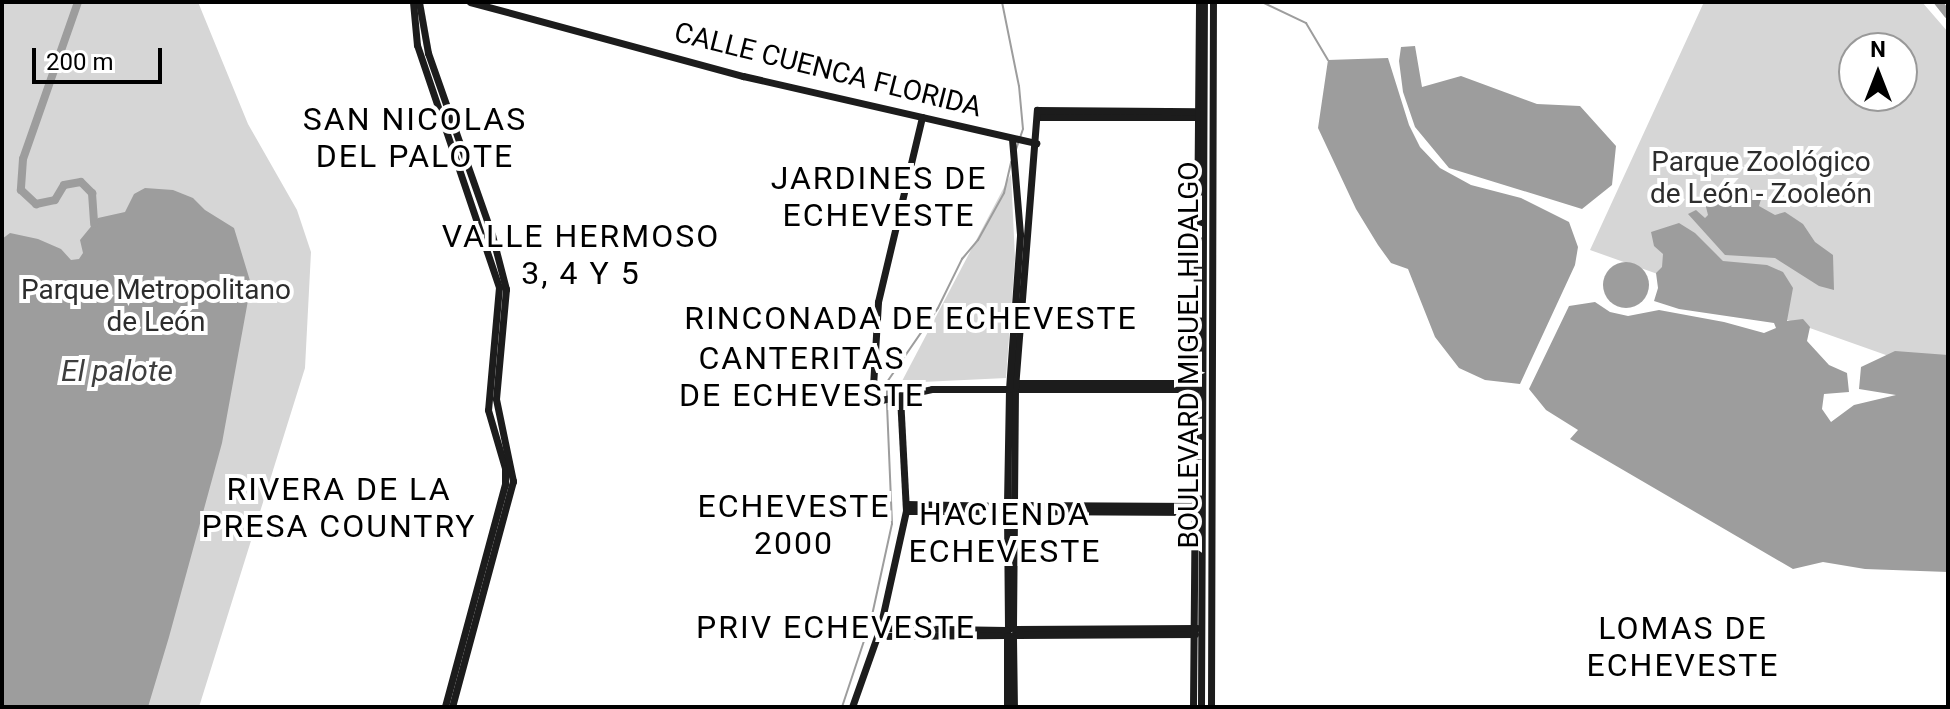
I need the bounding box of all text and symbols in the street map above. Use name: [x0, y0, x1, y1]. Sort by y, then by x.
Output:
street label: CALLE CUENCA FLORIDA: [671, 16, 985, 124]
scale bar: [36, 32, 166, 82]
north arrow: [1838, 32, 1918, 112]
text: N: [1870, 37, 1886, 62]
text: 200 m: [46, 48, 113, 76]
district label: SAN NICOLAS DEL PALOTE: [303, 101, 527, 176]
park label: Parque Zoológico de León - Zooleón: [1650, 145, 1872, 211]
district label: JARDINES DE ECHEVESTE: [771, 160, 987, 235]
street label: BOULEVARD MIGUEL HIDALGO: [1172, 161, 1206, 549]
district label: VALLE HERMOSO 3, 4 Y 5: [442, 218, 720, 293]
park label: Parque Metropolitano de León: [21, 273, 291, 339]
district label: RINCONADA DE ECHEVESTE: [684, 299, 1138, 337]
district label: CANTERITAS DE ECHEVESTE: [679, 340, 925, 415]
water label: El palote: [61, 353, 173, 389]
district label: RIVERA DE LA PRESA COUNTRY: [201, 471, 477, 546]
district label: ECHEVESTE 2000: [698, 488, 890, 563]
district label: HACIENDA ECHEVESTE: [909, 496, 1101, 571]
district label: PRIV ECHEVESTE: [696, 608, 976, 646]
district label: LOMAS DE ECHEVESTE: [1587, 610, 1779, 685]

